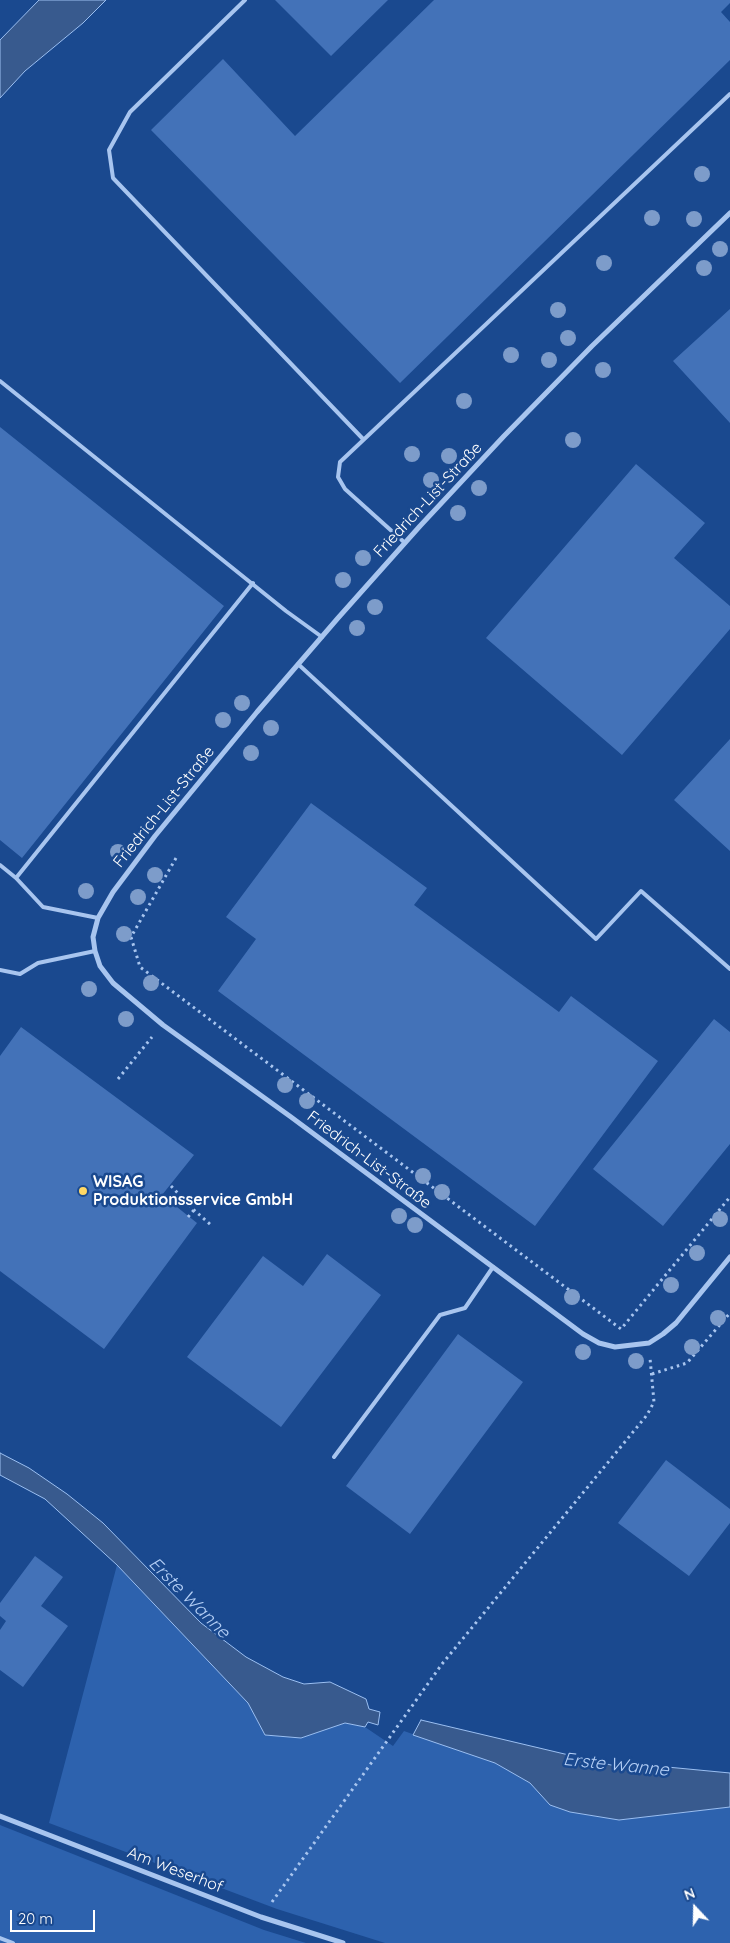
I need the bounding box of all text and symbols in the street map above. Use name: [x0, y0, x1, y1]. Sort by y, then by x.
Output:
street label: Friedrich-List-Straße: [370, 438, 486, 562]
street label: Friedrich-List-Straße: [109, 743, 219, 871]
street label: Friedrich-List-Straße: [303, 1107, 435, 1213]
place label: WISAG Produktionsservice GmbH: [93, 1172, 293, 1210]
marker: WISAG Produktionsservice GmbH: [77, 1185, 89, 1197]
water label: Erste Wanne: [144, 1553, 234, 1643]
water label: Erste Wanne: [562, 1749, 670, 1781]
street label: Am Weserhof: [125, 1843, 225, 1897]
north arrow: [670, 1883, 720, 1933]
text: N: [682, 1884, 698, 1904]
scale bar: [12, 1900, 98, 1932]
text: 20 m: [18, 1909, 53, 1928]

